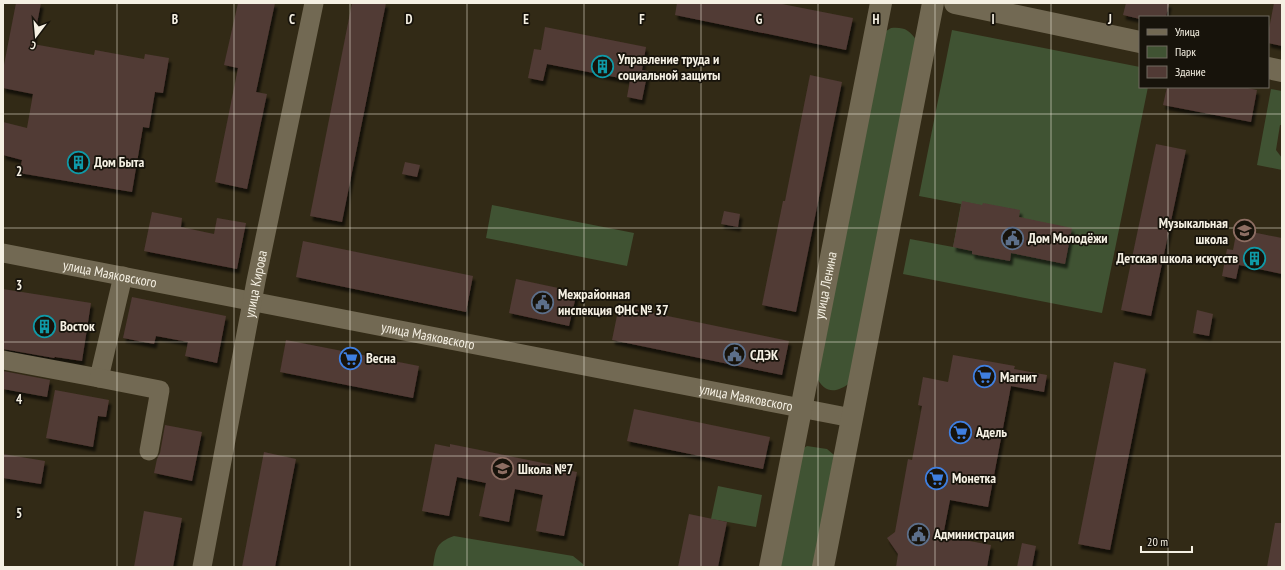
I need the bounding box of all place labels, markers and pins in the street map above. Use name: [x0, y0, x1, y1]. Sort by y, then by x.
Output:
place label: Управление труда и социальной защиты: [617, 50, 720, 84]
building icon: Управление труда и социальной защиты: [589, 54, 615, 80]
building icon: Дом Быта: [66, 149, 92, 175]
place label: Дом Быта: [94, 153, 145, 171]
place label: Музыкальная школа: [1159, 214, 1228, 248]
school or university icon: Музыкальная школа: [1231, 218, 1257, 244]
public building icon: Дом Молодёжи: [999, 225, 1025, 251]
place label: Дом Молодёжи: [1028, 229, 1108, 247]
building icon: Детская школа искусств: [1241, 245, 1267, 271]
place label: Детская школа искусств: [1116, 249, 1238, 267]
place label: Межрайонная инспекция ФНС № 37: [558, 285, 669, 319]
public building icon: Межрайонная инспекция ФНС № 37: [530, 289, 556, 315]
building icon: Восток: [32, 313, 58, 339]
place label: Восток: [60, 317, 95, 335]
public building icon: СДЭК: [721, 342, 747, 368]
supermarket icon: Весна: [338, 345, 364, 371]
place label: СДЭК: [750, 346, 779, 364]
place label: Весна: [366, 349, 396, 367]
supermarket icon: Магнит: [971, 364, 997, 390]
place label: Магнит: [1000, 368, 1037, 386]
supermarket icon: Адель: [947, 419, 973, 445]
place label: Адель: [975, 423, 1007, 441]
school or university icon: Школа №7: [489, 456, 515, 482]
place label: Школа №7: [518, 460, 573, 478]
supermarket icon: Монетка: [924, 465, 950, 491]
place label: Монетка: [952, 469, 996, 487]
public building icon: Администрация: [905, 521, 931, 547]
place label: Администрация: [933, 525, 1014, 543]

